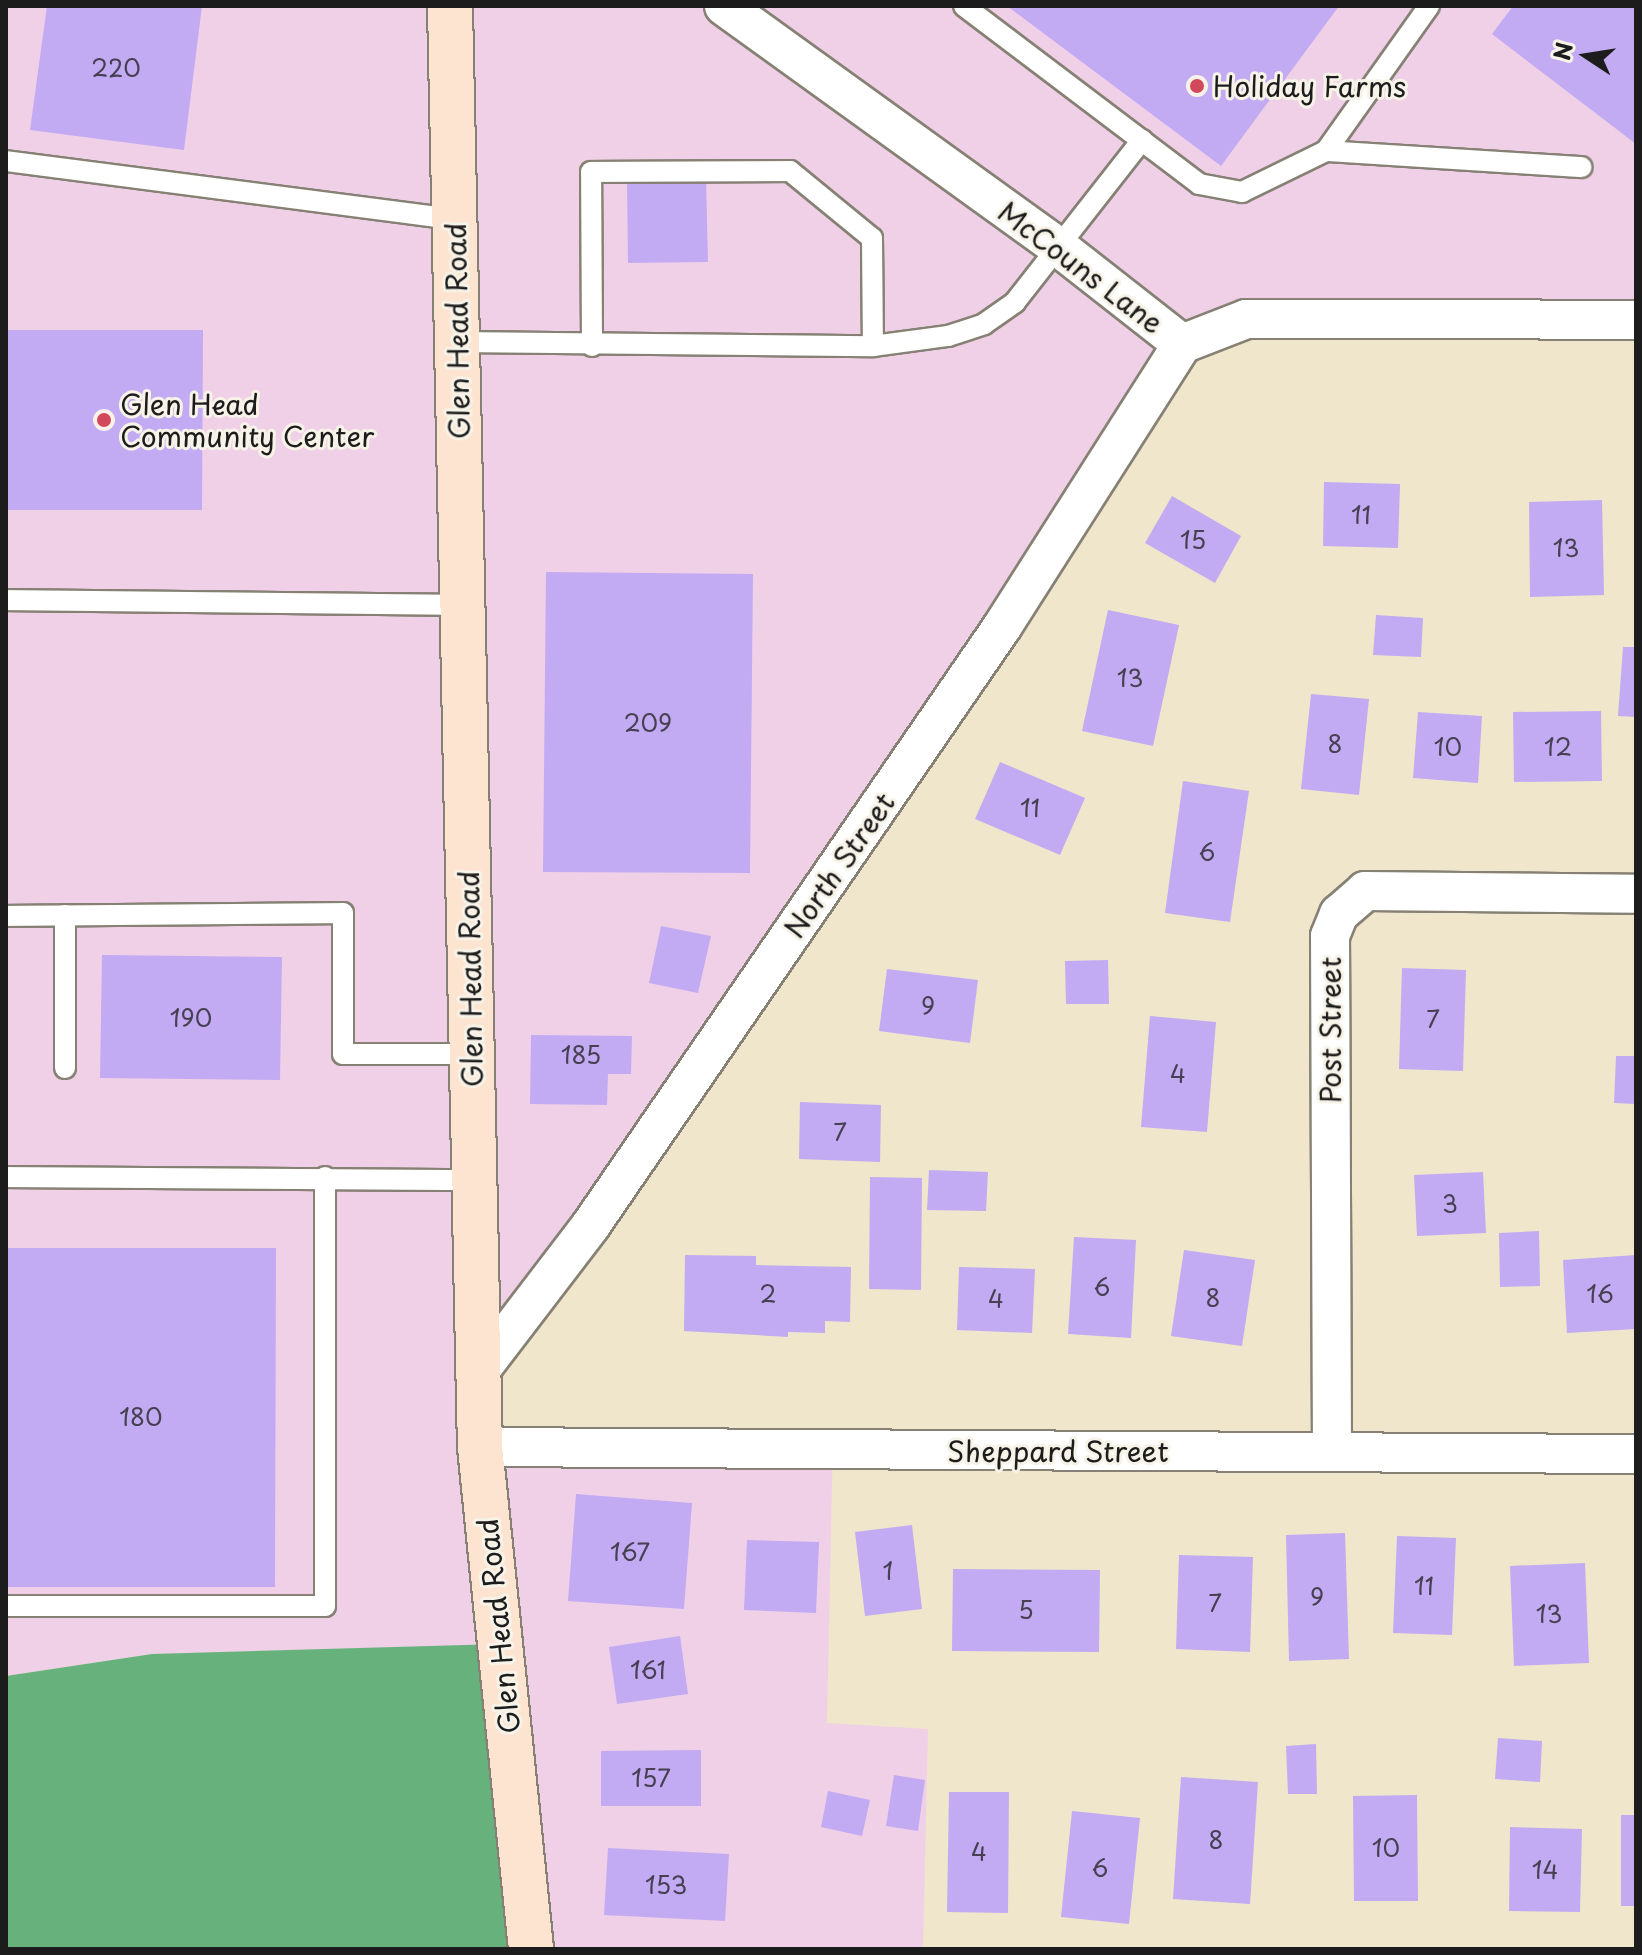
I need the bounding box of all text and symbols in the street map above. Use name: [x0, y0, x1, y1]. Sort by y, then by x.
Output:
north arrow: [1546, 16, 1626, 96]
text: N: [1544, 39, 1580, 63]
house number: 220: [91, 54, 141, 82]
place label: Holiday Farms: [1213, 69, 1408, 103]
marker: Holiday Farms: [1188, 77, 1206, 95]
street label: McCouns Lane: [992, 194, 1170, 340]
street label: Glen Head Road: [438, 221, 476, 441]
place label: Glen Head Community Center: [120, 387, 377, 453]
marker: Glen Head Community Center: [95, 411, 113, 429]
house number: 11: [1351, 501, 1371, 529]
house number: 15: [1180, 526, 1206, 554]
house number: 13: [1553, 534, 1579, 562]
house number: 13: [1117, 664, 1143, 692]
house number: 209: [624, 709, 672, 737]
house number: 8: [1328, 730, 1342, 758]
house number: 10: [1434, 733, 1462, 761]
house number: 12: [1544, 733, 1572, 761]
street label: North Street: [776, 785, 902, 945]
house number: 11: [1020, 794, 1040, 822]
house number: 6: [1199, 838, 1215, 866]
street label: Glen Head Road: [451, 869, 489, 1089]
street label: Post Street: [1313, 956, 1347, 1104]
house number: 9: [921, 992, 935, 1020]
house number: 190: [170, 1004, 212, 1032]
house number: 7: [1426, 1005, 1440, 1033]
house number: 185: [561, 1041, 601, 1069]
house number: 4: [1170, 1060, 1186, 1088]
house number: 7: [833, 1118, 847, 1146]
house number: 3: [1442, 1190, 1458, 1218]
house number: 6: [1094, 1273, 1110, 1301]
house number: 2: [760, 1280, 776, 1308]
house number: 16: [1586, 1280, 1614, 1308]
house number: 8: [1206, 1284, 1220, 1312]
house number: 4: [988, 1285, 1004, 1313]
house number: 180: [119, 1403, 163, 1431]
street label: Sheppard Street: [947, 1434, 1169, 1468]
street label: Glen Head Road: [470, 1515, 526, 1737]
house number: 167: [610, 1538, 650, 1566]
house number: 1: [883, 1557, 893, 1585]
house number: 11: [1414, 1572, 1434, 1600]
house number: 9: [1310, 1583, 1324, 1611]
house number: 7: [1208, 1589, 1222, 1617]
house number: 5: [1018, 1596, 1034, 1624]
house number: 13: [1536, 1600, 1562, 1628]
house number: 161: [630, 1656, 666, 1684]
house number: 157: [631, 1764, 671, 1792]
house number: 8: [1209, 1826, 1223, 1854]
house number: 10: [1372, 1834, 1400, 1862]
house number: 4: [971, 1838, 987, 1866]
house number: 6: [1092, 1854, 1108, 1882]
house number: 14: [1532, 1856, 1558, 1884]
house number: 153: [645, 1871, 687, 1899]

